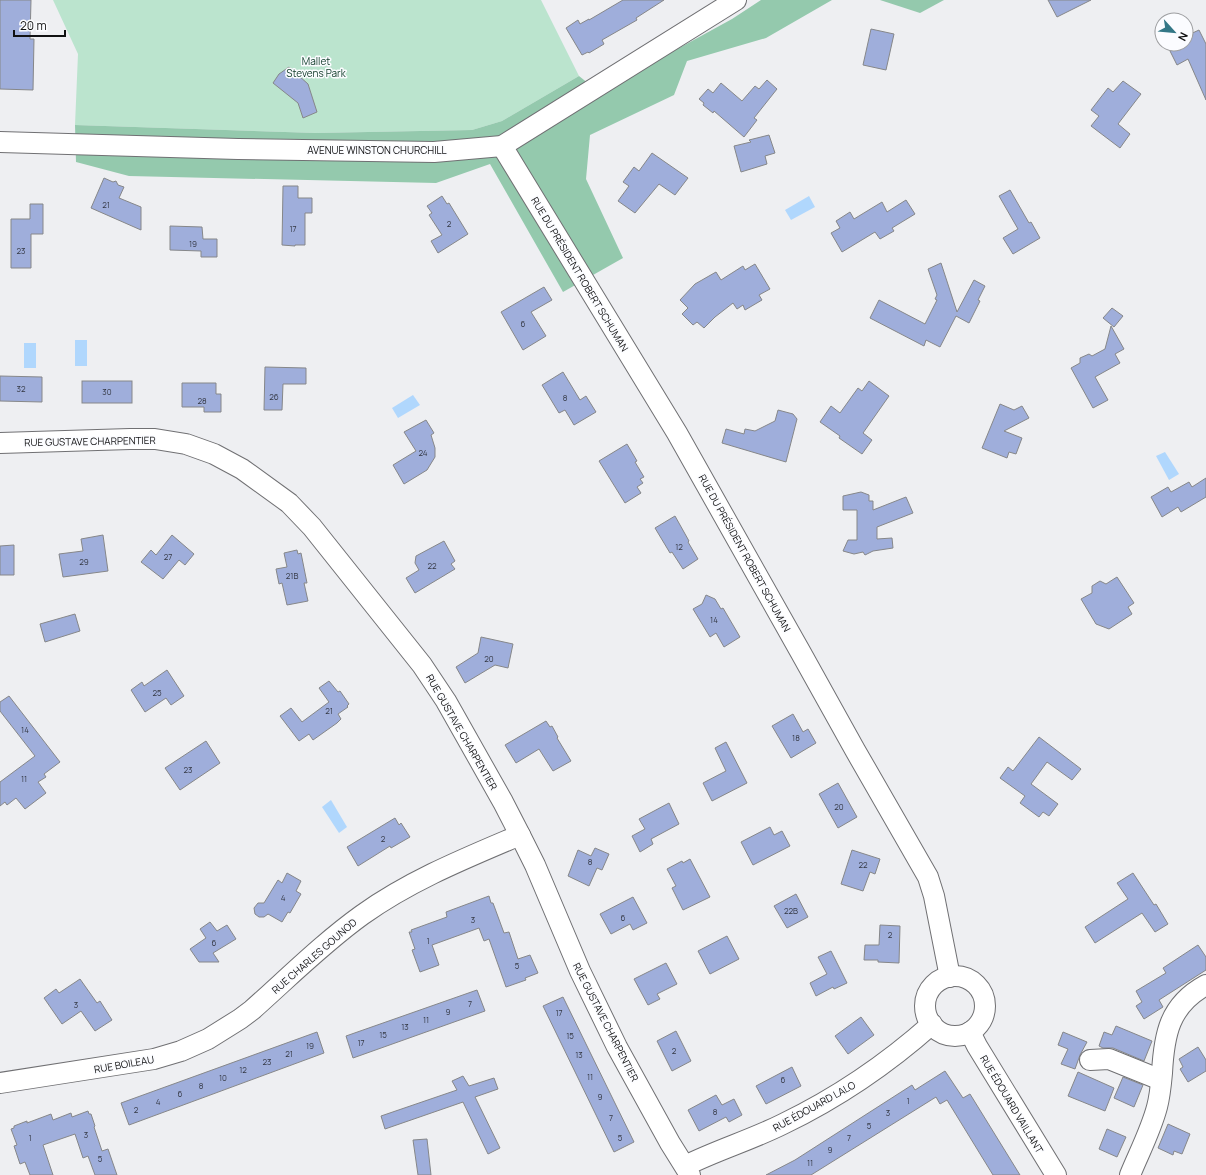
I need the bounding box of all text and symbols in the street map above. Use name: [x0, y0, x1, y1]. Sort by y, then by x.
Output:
scale bar: [14, 12, 65, 38]
north arrow: [1154, 12, 1194, 52]
text: 20 m: [20, 17, 47, 34]
text: N: [1175, 30, 1192, 44]
park label: Mallet Stevens Park: [286, 54, 347, 80]
street label: AVENUE WINSTON CHURCHILL: [307, 143, 447, 157]
street label: RUE DU PRÉSIDENT ROBERT SCHUMAN: [528, 194, 632, 354]
house number: 21: [102, 199, 110, 210]
house number: 2: [447, 218, 452, 229]
house number: 17: [289, 223, 297, 234]
house number: 19: [189, 238, 197, 249]
house number: 23: [17, 245, 25, 256]
house number: 6: [521, 318, 526, 329]
house number: 32: [17, 383, 26, 394]
house number: 30: [102, 386, 112, 397]
house number: 26: [269, 391, 279, 402]
house number: 8: [563, 392, 568, 403]
house number: 28: [197, 395, 207, 406]
street label: RUE GUSTAVE CHARPENTIER: [24, 433, 156, 449]
house number: 24: [418, 447, 428, 458]
street label: RUE DU PRÉSIDENT ROBERT SCHUMAN: [696, 472, 794, 634]
house number: 12: [675, 541, 683, 552]
house number: 27: [164, 551, 172, 562]
house number: 29: [79, 556, 89, 567]
house number: 22: [427, 560, 437, 571]
house number: 21B: [286, 570, 298, 581]
house number: 14: [710, 614, 718, 625]
house number: 20: [484, 653, 494, 664]
street label: RUE GUSTAVE CHARPENTIER: [423, 671, 501, 793]
house number: 25: [152, 687, 162, 698]
house number: 21: [325, 705, 333, 716]
house number: 14: [21, 724, 29, 735]
house number: 18: [792, 732, 800, 743]
house number: 23: [184, 764, 192, 775]
house number: 11: [21, 773, 27, 784]
house number: 20: [834, 801, 844, 812]
house number: 2: [381, 833, 386, 844]
house number: 8: [588, 856, 593, 867]
house number: 22: [858, 859, 868, 870]
house number: 4: [281, 892, 286, 903]
house number: 22B: [784, 905, 798, 916]
house number: 6: [621, 912, 626, 923]
house number: 3: [471, 914, 475, 925]
street label: RUE CHARLES GOUNOD: [268, 915, 360, 997]
house number: 2: [888, 929, 893, 940]
house number: 1: [426, 935, 430, 946]
house number: 6: [212, 937, 217, 948]
house number: 5: [515, 960, 520, 971]
street label: RUE GUSTAVE CHARPENTIER: [570, 960, 642, 1084]
house number: 7: [468, 998, 472, 1009]
house number: 3: [74, 999, 78, 1010]
house number: 9: [446, 1006, 451, 1017]
house number: 17: [555, 1007, 563, 1018]
house number: 11: [423, 1014, 429, 1025]
house number: 13: [401, 1021, 409, 1032]
house number: 15: [379, 1029, 387, 1040]
house number: 15: [566, 1030, 574, 1041]
house number: 17: [357, 1037, 365, 1048]
house number: 19: [306, 1040, 314, 1051]
house number: 2: [672, 1045, 677, 1056]
house number: 21: [285, 1048, 293, 1059]
house number: 13: [575, 1049, 583, 1060]
street label: RUE BOILEAU: [93, 1052, 155, 1076]
street label: RUE ÉDOUARD VAILLANT: [977, 1052, 1047, 1156]
house number: 23: [263, 1056, 271, 1067]
house number: 12: [239, 1064, 247, 1075]
house number: 11: [587, 1071, 593, 1082]
house number: 10: [219, 1072, 227, 1083]
house number: 6: [781, 1074, 786, 1085]
street label: RUE ÉDOUARD LALO: [770, 1077, 858, 1135]
house number: 8: [199, 1080, 204, 1091]
house number: 6: [178, 1088, 183, 1099]
house number: 9: [598, 1091, 603, 1102]
house number: 1: [906, 1095, 910, 1106]
house number: 4: [156, 1096, 161, 1107]
house number: 2: [134, 1104, 139, 1115]
house number: 8: [713, 1106, 718, 1117]
house number: 3: [886, 1107, 890, 1118]
house number: 7: [609, 1112, 613, 1123]
house number: 5: [867, 1120, 872, 1131]
house number: 3: [84, 1129, 88, 1140]
house number: 1: [28, 1132, 32, 1143]
house number: 5: [618, 1132, 623, 1143]
house number: 7: [847, 1132, 851, 1143]
house number: 9: [828, 1144, 833, 1155]
house number: 5: [98, 1153, 103, 1164]
house number: 11: [807, 1157, 813, 1168]

